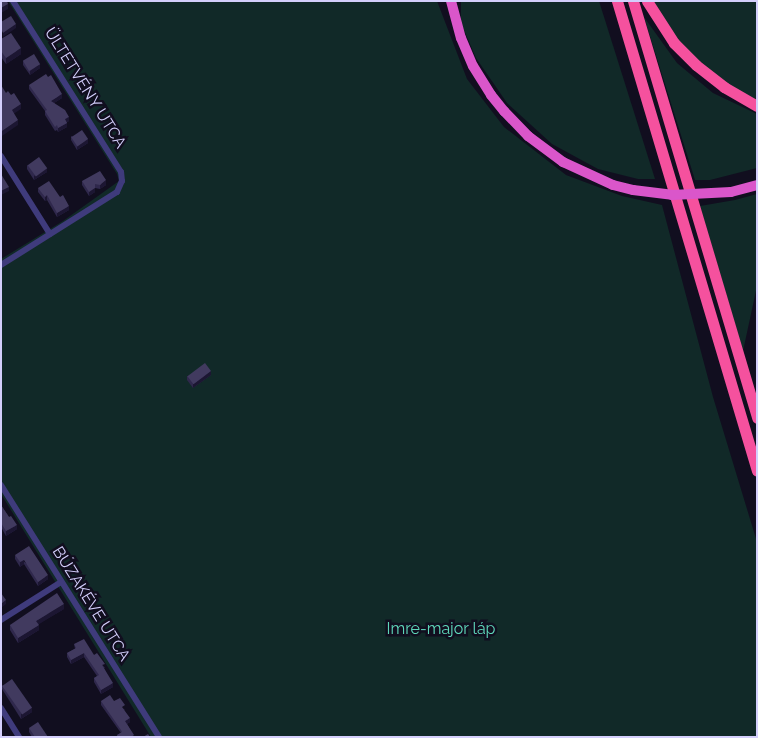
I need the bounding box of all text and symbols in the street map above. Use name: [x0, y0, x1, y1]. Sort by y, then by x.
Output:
street label: ÜLTETVÉNY UTCA: [40, 24, 130, 152]
street label: BÚZAKÉVE UTCA: [48, 543, 134, 665]
park label: Imre-major láp: [386, 619, 496, 639]

